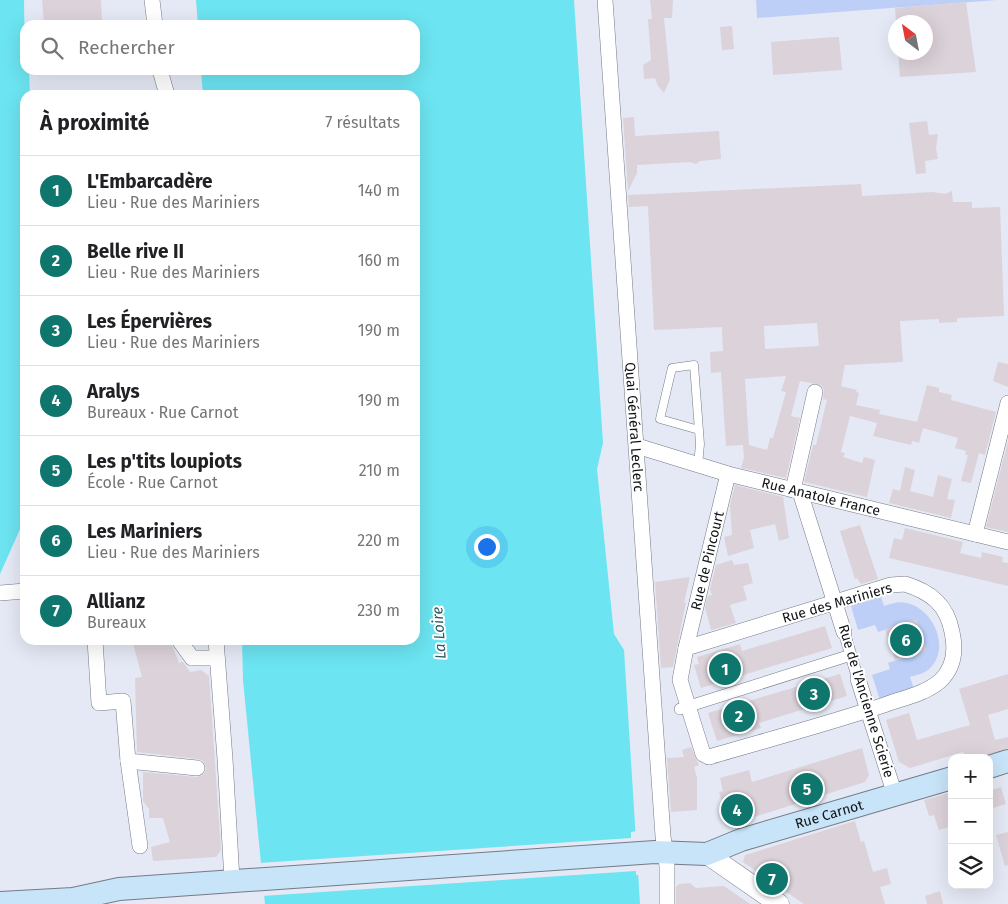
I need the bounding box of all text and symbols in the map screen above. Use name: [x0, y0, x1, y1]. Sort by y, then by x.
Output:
north arrow: [888, 15, 933, 60]
search box: [20, 20, 420, 75]
icon: search: [38, 34, 66, 62]
text: Rechercher: [78, 36, 175, 59]
text: À proximité: [40, 110, 149, 136]
text: 7 résultats: [325, 113, 400, 132]
text: L'Embarcadère: [87, 170, 213, 193]
text: 1: [52, 181, 60, 200]
text: 140 m: [358, 181, 400, 200]
text: Lieu · Rue des Mariniers: [87, 193, 260, 212]
text: Belle rive II: [87, 240, 184, 263]
text: 2: [52, 251, 60, 270]
text: 160 m: [358, 251, 400, 270]
text: Lieu · Rue des Mariniers: [87, 263, 260, 282]
text: Les Épervières: [87, 310, 212, 333]
text: 3: [52, 321, 60, 340]
text: 190 m: [358, 321, 400, 340]
text: Lieu · Rue des Mariniers: [87, 333, 260, 352]
street label: Quai Général Leclerc: [622, 362, 648, 493]
text: Aralys: [87, 380, 140, 403]
text: 4: [51, 391, 61, 410]
text: 190 m: [358, 391, 400, 410]
text: Bureaux · Rue Carnot: [87, 403, 239, 422]
text: Les p'tits loupiots: [87, 450, 242, 473]
text: 5: [52, 461, 60, 480]
text: 210 m: [359, 461, 400, 480]
text: École · Rue Carnot: [87, 473, 218, 492]
street label: Rue Anatole France: [760, 474, 882, 519]
street label: Rue de Pincourt: [687, 508, 727, 612]
text: Les Mariniers: [87, 520, 202, 543]
text: 6: [51, 531, 61, 550]
text: 220 m: [357, 531, 400, 550]
your location: [474, 534, 500, 560]
text: Lieu · Rue des Mariniers: [87, 543, 260, 562]
street label: Rue des Mariniers: [780, 579, 894, 627]
text: Allianz: [87, 590, 145, 613]
text: 7: [52, 601, 60, 620]
text: 230 m: [357, 601, 400, 620]
water label: La Loire: [428, 606, 450, 660]
text: Bureaux: [87, 613, 146, 632]
pin: 6: [890, 621, 922, 659]
street label: Rue de l'Ancienne Scierie: [835, 622, 897, 780]
pin: 1: [709, 650, 741, 688]
pin: 3: [798, 675, 830, 713]
pin: 2: [723, 697, 755, 735]
map controls: [948, 754, 993, 889]
button: +: [948, 754, 993, 799]
pin: 5: [791, 770, 823, 808]
pin: 4: [721, 791, 753, 829]
street label: Rue Carnot: [793, 796, 866, 832]
button: −: [948, 799, 993, 844]
button: layers: [948, 844, 993, 889]
pin: 7: [756, 860, 788, 898]

